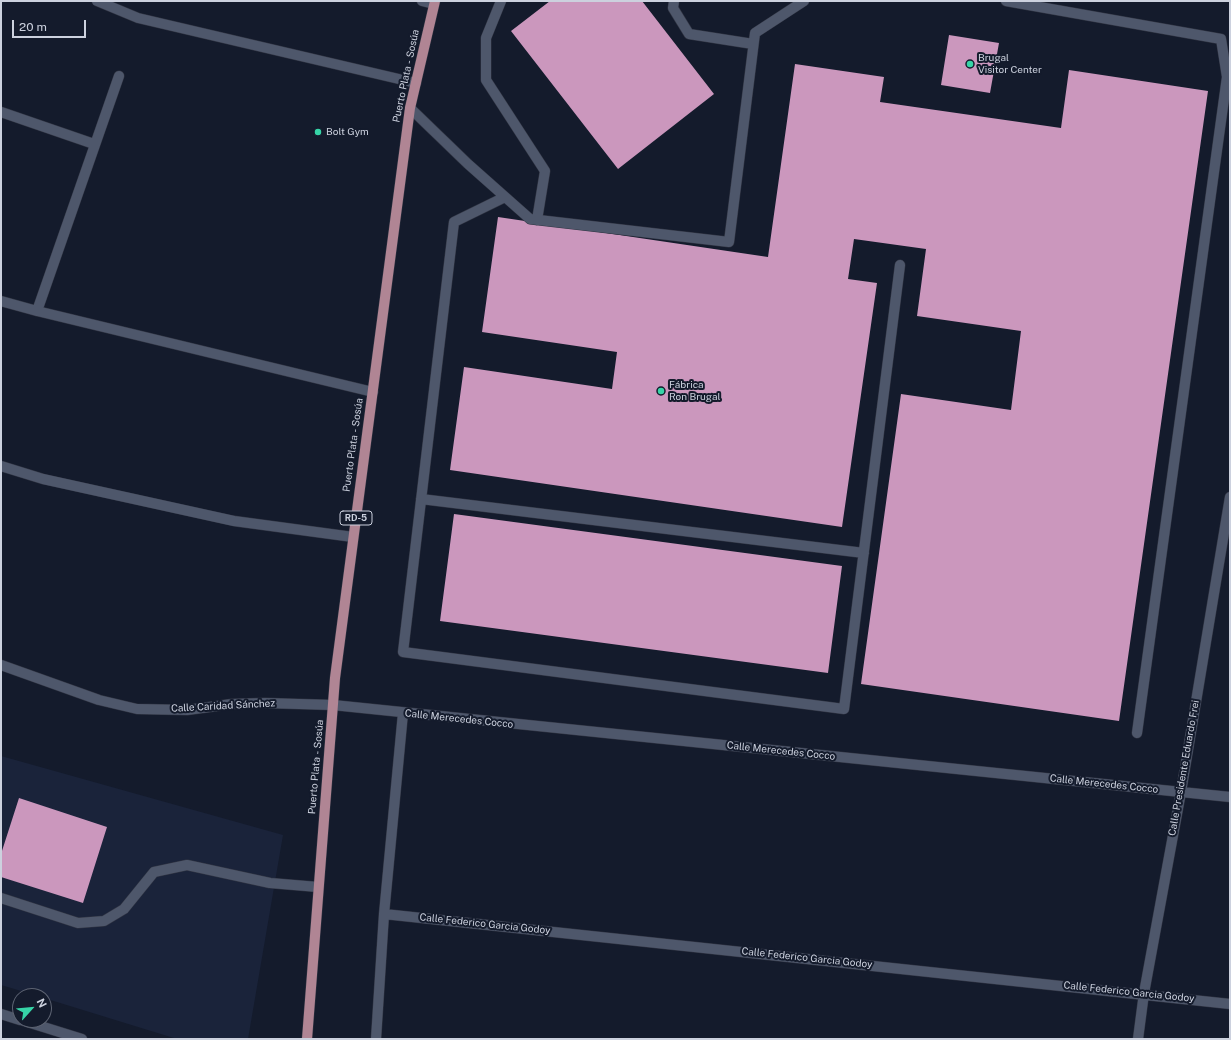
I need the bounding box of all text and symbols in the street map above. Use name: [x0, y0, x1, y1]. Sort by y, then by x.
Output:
scale bar: [14, 12, 88, 38]
text: 20 m: [19, 20, 47, 34]
street label: Puerto Plata - Sosúa: [390, 28, 422, 124]
place label: Brugal Visitor Center: [978, 52, 1042, 76]
marker: Brugal Visitor Center: [965, 59, 975, 69]
place label: Bolt Gym: [326, 126, 369, 138]
marker: Bolt Gym: [313, 127, 323, 137]
place label: Fábrica Ron Brugal: [669, 379, 720, 402]
marker: Fábrica Ron Brugal: [656, 386, 666, 396]
street label: Puerto Plata - Sosúa: [340, 397, 366, 493]
road number: RD-5: [340, 511, 372, 525]
street label: Calle Caridad Sánchez: [171, 697, 275, 715]
street label: Calle Presidente Eduardo Frei: [1166, 699, 1202, 837]
street label: Calle Merecedes Cocco: [404, 707, 514, 731]
street label: Puerto Plata - Sosúa: [306, 719, 326, 815]
street label: Calle Merecedes Cocco: [726, 739, 836, 763]
street label: Calle Merecedes Cocco: [1049, 772, 1159, 796]
street label: Calle Federico Garcia Godoy: [419, 911, 551, 937]
street label: Calle Federico Garcia Godoy: [741, 945, 873, 971]
street label: Calle Federico Garcia Godoy: [1063, 979, 1195, 1005]
north arrow: [12, 988, 52, 1028]
text: N: [34, 996, 49, 1010]

